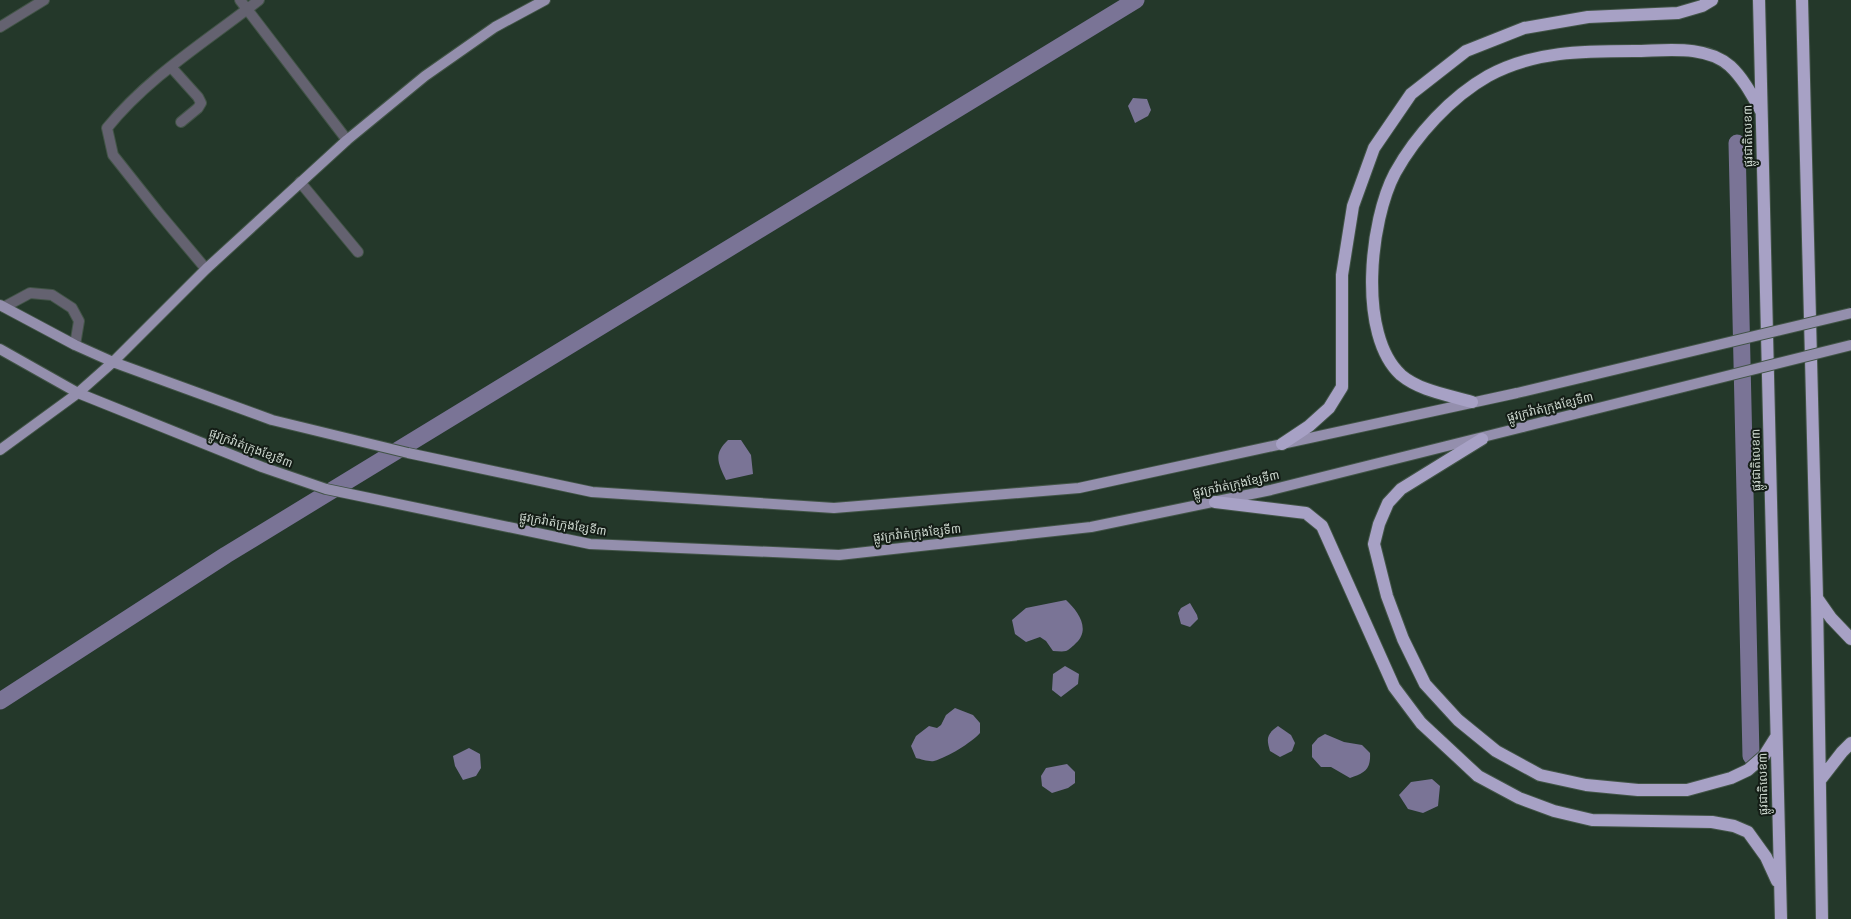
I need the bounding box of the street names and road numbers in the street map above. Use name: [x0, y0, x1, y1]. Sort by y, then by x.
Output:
street label: ផ្លូវជាតិលេខ៣: [1738, 104, 1759, 168]
street label: ផ្លូវក្រវ៉ាត់ក្រុងខ្សែទី៣: [1505, 388, 1596, 428]
street label: ផ្លូវក្រវ៉ាត់ក្រុងខ្សែទី៣: [206, 424, 296, 474]
street label: ផ្លូវជាតិលេខ៣: [1746, 428, 1767, 492]
street label: ផ្លូវក្រវ៉ាត់ក្រុងខ្សែទី៣: [1191, 466, 1281, 504]
street label: ផ្លូវក្រវ៉ាត់ក្រុងខ្សែទី៣: [518, 507, 608, 542]
street label: ផ្លូវក្រវ៉ាត់ក្រុងខ្សែទី៣: [872, 519, 962, 548]
street label: ផ្លូវជាតិលេខ៣: [1753, 752, 1774, 816]

